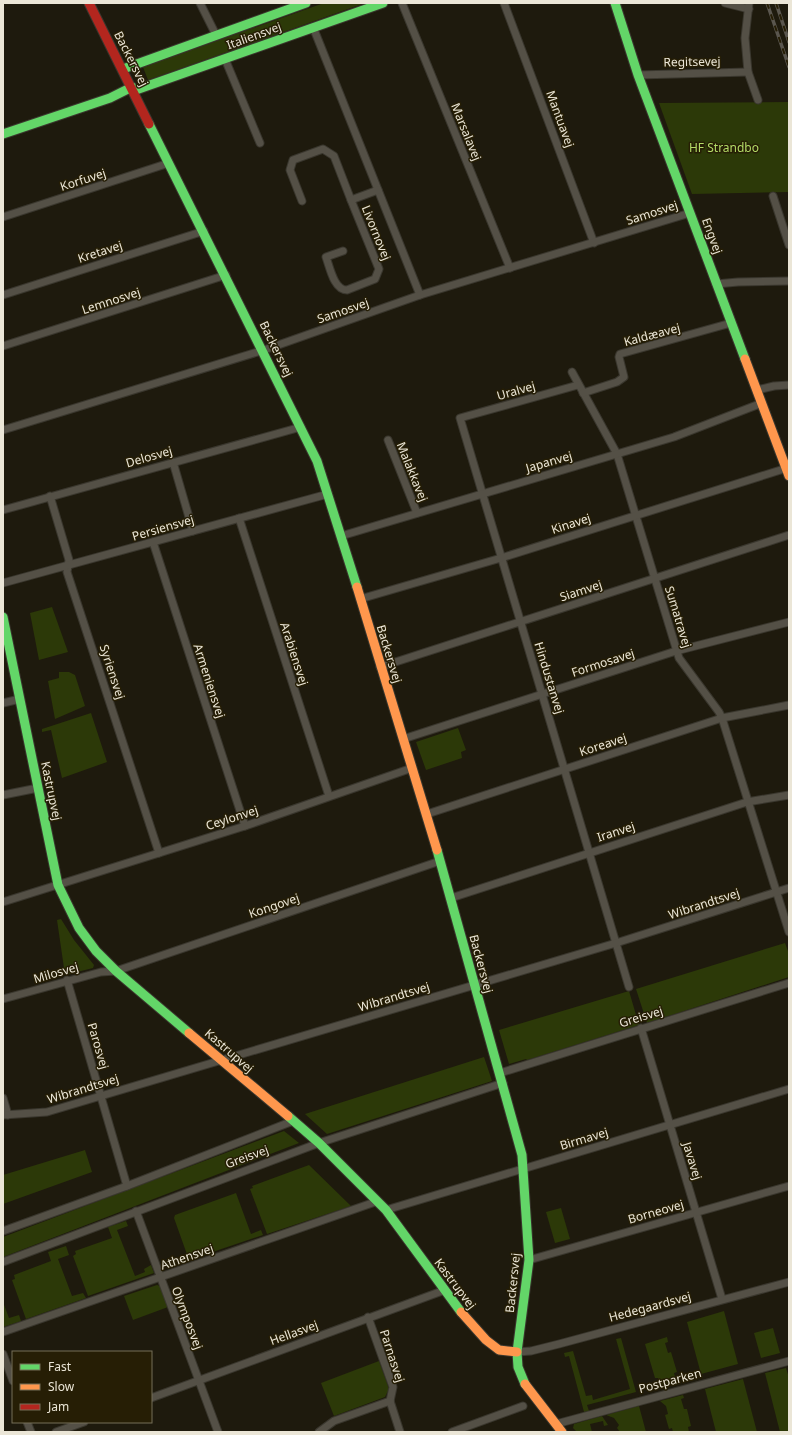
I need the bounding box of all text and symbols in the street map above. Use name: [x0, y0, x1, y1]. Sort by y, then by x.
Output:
street label: Italiensvej: [224, 18, 284, 53]
street label: Backersvej: [110, 28, 153, 89]
street label: Regitsevej: [663, 53, 721, 70]
street label: Mantuavej: [542, 88, 579, 150]
street label: Marsalavej: [447, 100, 486, 163]
park label: HF Strandbo: [689, 139, 759, 156]
street label: Korfuvej: [58, 164, 108, 195]
street label: Samosvej: [624, 196, 680, 229]
street label: Livornovej: [358, 203, 395, 263]
street label: Engvej: [698, 215, 727, 256]
street label: Kretavej: [75, 236, 124, 267]
street label: Lemnosvej: [79, 283, 142, 318]
street label: Samosvej: [315, 294, 371, 327]
street label: Backersvej: [256, 318, 297, 380]
street label: Kaldæavej: [622, 319, 682, 350]
street label: Uralvej: [495, 377, 537, 404]
street label: Malakkavej: [393, 439, 432, 504]
street label: Delosvej: [124, 442, 174, 471]
street label: Japanvej: [523, 447, 574, 477]
street label: Kinavej: [549, 509, 593, 538]
street label: Persiensvej: [130, 511, 196, 544]
street label: Siamvej: [557, 576, 604, 605]
street label: Sumatravej: [661, 584, 696, 650]
street label: Arabiensvej: [276, 620, 313, 688]
street label: Backersvej: [373, 623, 406, 685]
street label: Hindustanvej: [530, 640, 568, 716]
street label: Syriensvej: [96, 642, 129, 701]
street label: Armeniensvej: [189, 642, 229, 720]
street label: Formosavej: [569, 644, 637, 681]
street label: Koreavej: [577, 729, 629, 760]
street label: Kastrupvej: [37, 760, 66, 822]
street label: Ceylonvej: [204, 801, 260, 834]
street label: Iranvej: [595, 817, 637, 846]
street label: Wibrandtsvej: [666, 884, 742, 923]
street label: Kongovej: [246, 889, 301, 922]
street label: Backersvej: [465, 933, 497, 995]
street label: Milosvej: [31, 958, 80, 987]
street label: Wibrandtsvej: [356, 978, 432, 1015]
street label: Greisvej: [617, 1002, 665, 1031]
street label: Parosvej: [84, 1021, 113, 1071]
street label: Kastrupvej: [201, 1025, 257, 1077]
street label: Wibrandtsvej: [45, 1070, 121, 1107]
street label: Birmavej: [558, 1123, 610, 1154]
street label: Javavej: [678, 1139, 706, 1182]
street label: Greisvej: [223, 1141, 271, 1172]
street label: Borneovej: [626, 1195, 686, 1228]
street label: Athensvej: [158, 1239, 216, 1274]
street label: Backersvej: [501, 1252, 524, 1314]
street label: Kastrupvej: [431, 1255, 480, 1313]
street label: Olymposvej: [168, 1284, 207, 1352]
street label: Hedegaardsvej: [607, 1287, 693, 1326]
street label: Hellasvej: [267, 1316, 320, 1349]
street label: Parnasvej: [376, 1327, 409, 1385]
legend: [12, 1351, 152, 1423]
text: Fast: [48, 1358, 72, 1375]
street label: Postparken: [637, 1364, 703, 1397]
text: Slow: [48, 1378, 75, 1395]
text: Jam: [47, 1398, 69, 1415]

